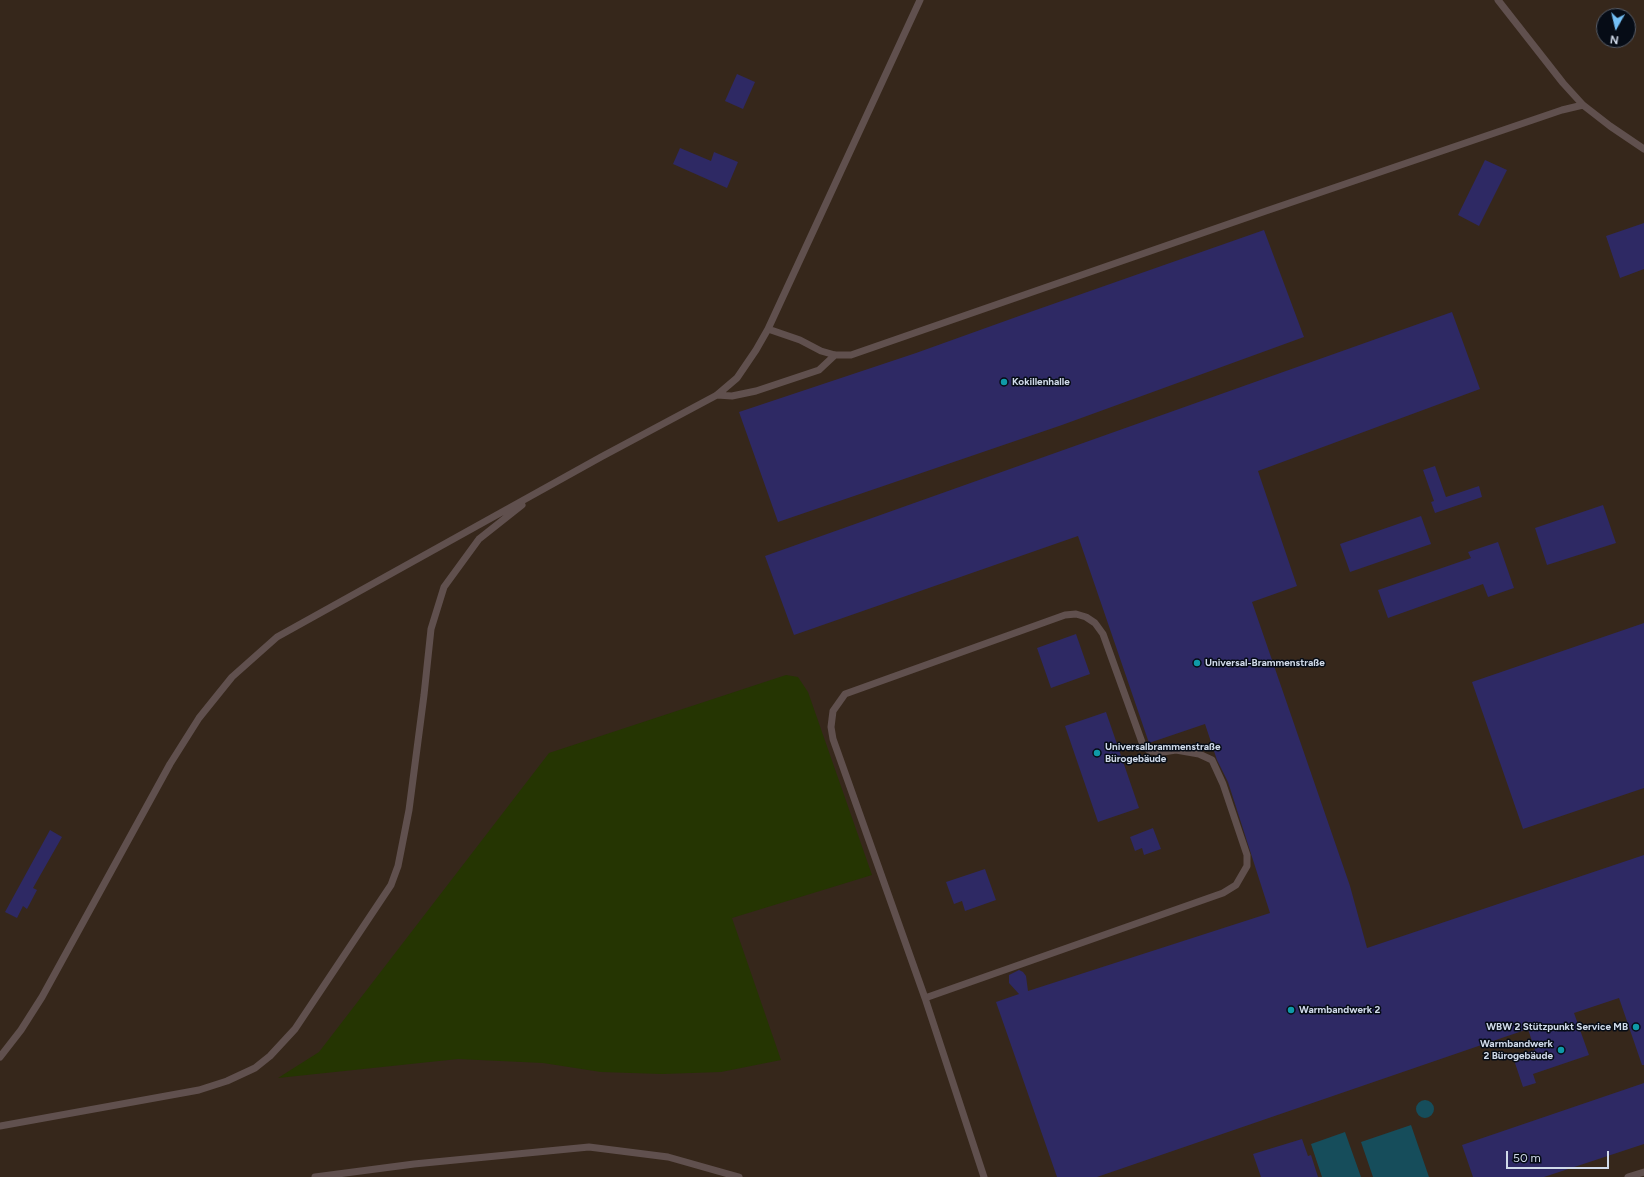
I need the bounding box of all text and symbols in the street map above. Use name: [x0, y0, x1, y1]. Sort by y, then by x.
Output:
north arrow: [1596, 8, 1636, 48]
text: N: [1609, 32, 1620, 46]
place label: Kokillenhalle: [1012, 376, 1070, 388]
marker: Kokillenhalle: [999, 377, 1009, 387]
place label: Universal-Brammenstraße: [1205, 657, 1325, 669]
marker: Universal-Brammenstraße: [1192, 658, 1202, 668]
place label: Universalbrammenstraße Bürogebäude: [1105, 741, 1220, 764]
marker: Universalbrammenstraße Bürogebäude: [1092, 748, 1102, 758]
place label: Warmbandwerk 2: [1299, 1004, 1380, 1016]
marker: Warmbandwerk 2: [1286, 1005, 1296, 1015]
place label: WBW 2 Stützpunkt Service MB: [1486, 1021, 1628, 1033]
marker: WBW 2 Stützpunkt Service MB: [1631, 1022, 1641, 1032]
place label: Warmbandwerk 2 Bürogebäude: [1480, 1038, 1553, 1062]
marker: Warmbandwerk 2 Bürogebäude: [1556, 1045, 1566, 1055]
scale bar: [1508, 1143, 1611, 1169]
text: 50 m: [1513, 1151, 1541, 1165]

